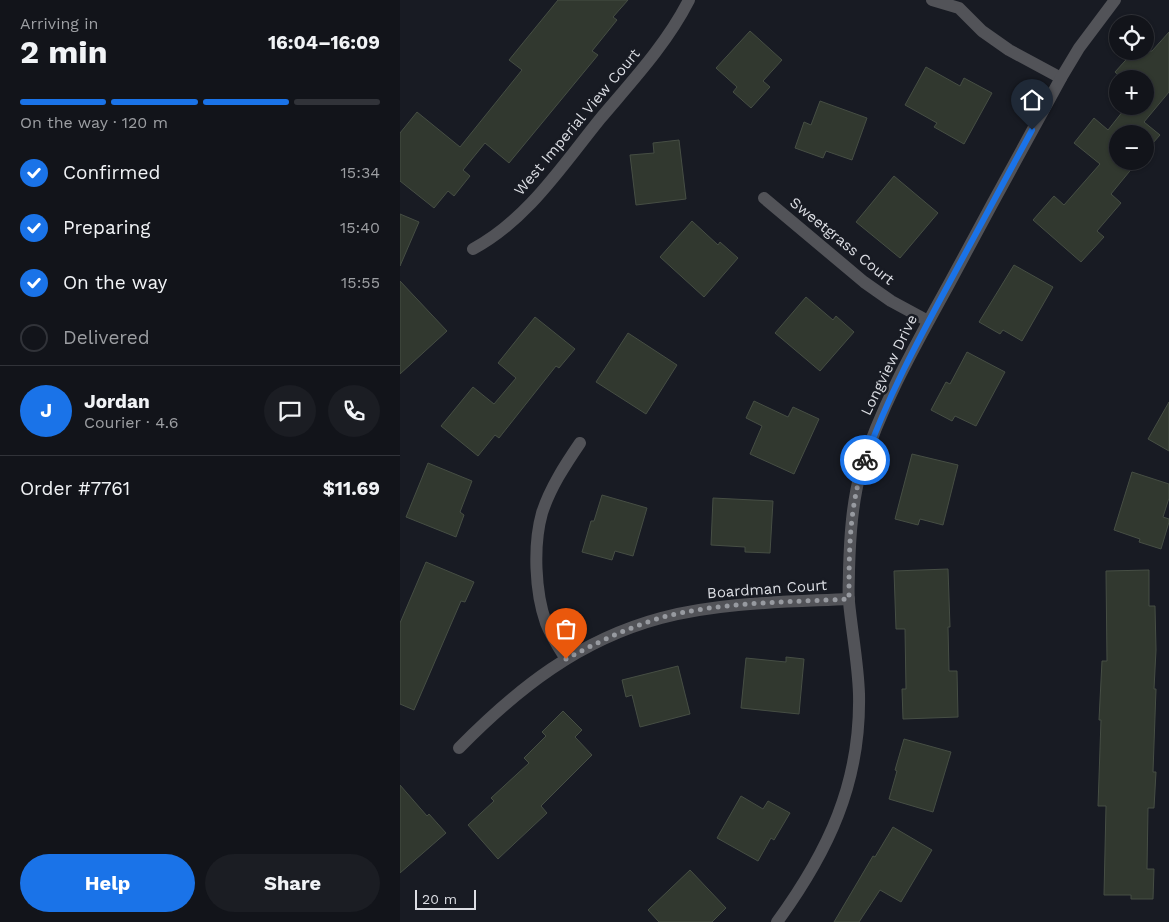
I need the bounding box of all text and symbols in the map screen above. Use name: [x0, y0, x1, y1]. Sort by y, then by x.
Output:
text: Arriving in: [20, 14, 98, 33]
map controls: [1109, 15, 1154, 170]
button: locate: [1109, 15, 1154, 60]
text: 16:04–16:09: [268, 31, 380, 54]
text: 2 min: [20, 33, 108, 71]
street label: West Imperial View Court: [510, 44, 644, 199]
button: +: [1109, 70, 1154, 115]
pin: [1011, 79, 1053, 130]
icon: home: [1018, 86, 1046, 114]
text: On the way · 120 m: [20, 113, 168, 132]
button: −: [1109, 125, 1154, 170]
icon: check: [20, 159, 48, 187]
text: Confirmed: [63, 161, 160, 184]
text: 15:34: [341, 163, 380, 182]
street label: Sweetgrass Court: [786, 193, 898, 289]
icon: check: [20, 214, 48, 242]
text: Preparing: [63, 216, 150, 239]
text: 15:40: [340, 218, 380, 237]
icon: check: [20, 269, 48, 297]
text: On the way: [63, 271, 167, 294]
text: 15:55: [341, 273, 380, 292]
street label: Longview Drive: [857, 312, 921, 418]
text: Delivered: [63, 326, 150, 349]
button: chat: [264, 385, 316, 437]
button: phone: [328, 385, 380, 437]
text: Jordan: [84, 390, 150, 413]
text: J: [40, 399, 52, 422]
text: Courier · 4.6: [84, 413, 179, 432]
courier: [840, 435, 890, 485]
icon: bike: [851, 446, 879, 474]
text: Order #7761: [20, 477, 130, 500]
text: $11.69: [323, 477, 380, 500]
street label: Boardman Court: [706, 576, 828, 602]
pin: [545, 608, 587, 659]
icon: bag: [552, 615, 580, 643]
button: Help: [20, 854, 195, 912]
button: Share: [205, 854, 380, 912]
scale bar: [415, 887, 476, 910]
text: 20 m: [422, 891, 457, 907]

